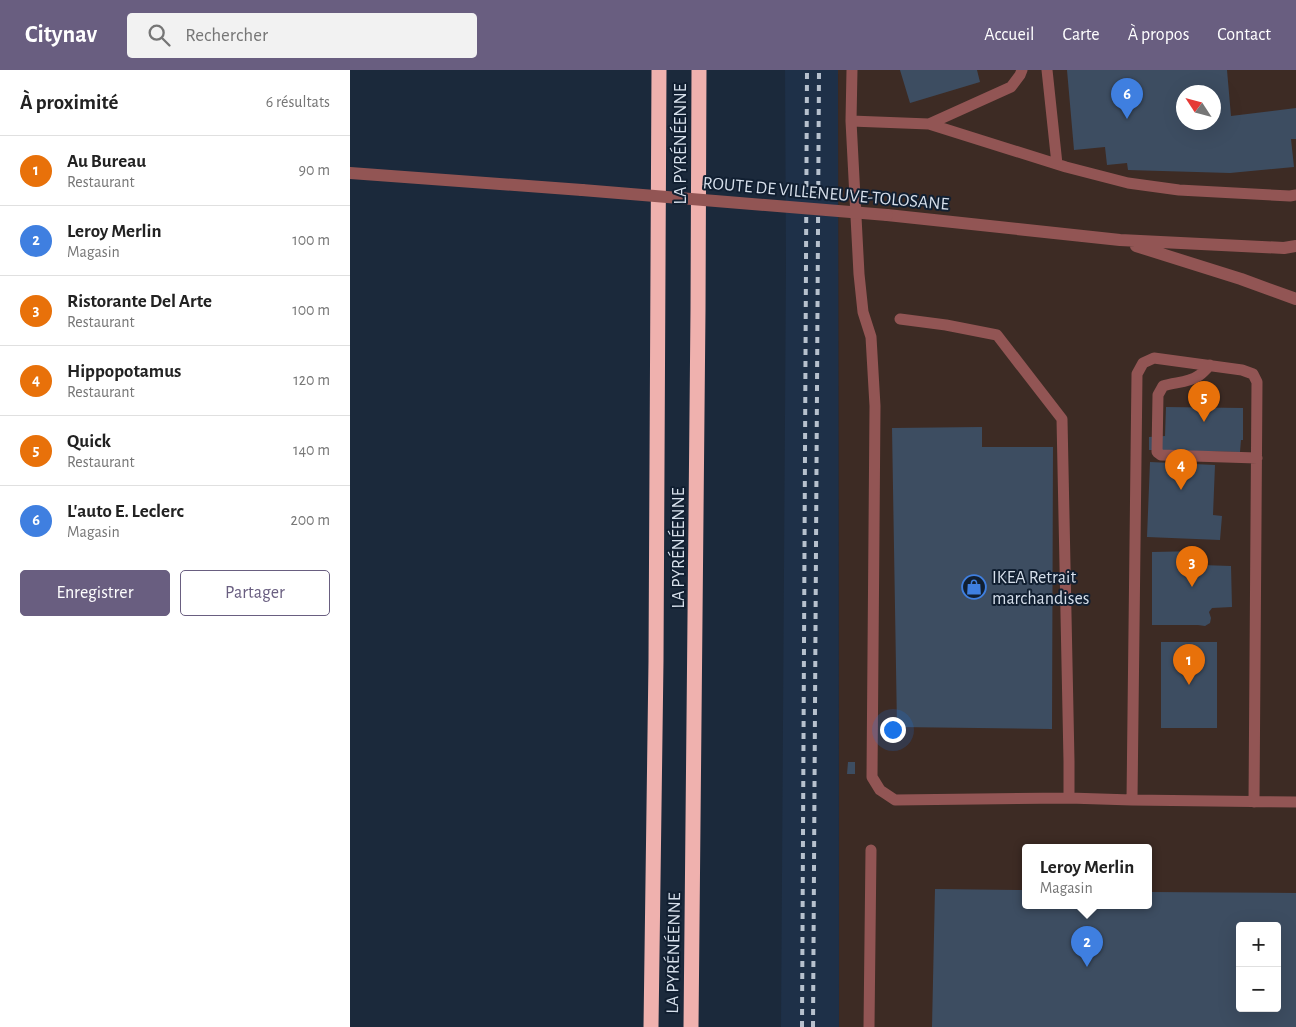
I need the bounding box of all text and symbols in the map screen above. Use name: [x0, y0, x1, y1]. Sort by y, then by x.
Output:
search box: [127, 13, 477, 58]
icon: search: [145, 21, 173, 49]
text: Citynav: [25, 23, 97, 47]
text: Rechercher: [185, 26, 268, 45]
text: Accueil: [984, 26, 1035, 44]
text: Carte: [1063, 26, 1100, 44]
text: À propos: [1128, 26, 1189, 44]
text: Contact: [1217, 26, 1271, 44]
pin: 6: [1111, 78, 1143, 119]
street label: LA PYRÉNÉENNE: [669, 83, 690, 205]
north arrow: [1176, 85, 1221, 130]
text: À proximité: [20, 92, 118, 113]
text: 6 résultats: [266, 94, 330, 110]
text: Au Bureau: [67, 152, 146, 171]
text: 1: [33, 162, 39, 178]
text: 90 m: [299, 162, 330, 178]
text: Restaurant: [67, 174, 135, 190]
street label: ROUTE DE VILLENEUVE-TOLOSANE: [702, 174, 950, 214]
text: Leroy Merlin: [67, 222, 161, 241]
text: 2: [32, 232, 40, 248]
text: 100 m: [292, 232, 330, 248]
text: Magasin: [67, 244, 120, 260]
text: Ristorante Del Arte: [67, 292, 212, 311]
text: 3: [33, 302, 39, 318]
text: 100 m: [292, 302, 330, 318]
text: Restaurant: [67, 314, 135, 330]
text: Hippopotamus: [67, 362, 181, 381]
text: 4: [32, 372, 40, 388]
text: 120 m: [293, 372, 330, 388]
pin: 5: [1188, 381, 1220, 422]
text: Restaurant: [67, 384, 135, 400]
text: Quick: [67, 432, 111, 451]
text: 5: [33, 442, 39, 458]
text: 140 m: [293, 442, 330, 458]
pin: 4: [1165, 449, 1197, 490]
text: Restaurant: [67, 454, 135, 470]
street label: LA PYRÉNÉENNE: [667, 487, 688, 609]
text: L'auto E. Leclerc: [67, 502, 184, 521]
text: 6: [32, 512, 40, 528]
text: 200 m: [290, 512, 330, 528]
text: Magasin: [67, 524, 120, 540]
pin: 3: [1176, 546, 1208, 587]
place label: IKEA Retrait marchandises: [992, 569, 1089, 608]
button: Enregistrer: [20, 570, 170, 616]
button: Partager: [180, 570, 330, 616]
shop icon: IKEA Retrait marchandises: [961, 574, 987, 600]
pin: 1: [1173, 644, 1205, 685]
your location: [880, 717, 906, 743]
popup: [1022, 844, 1152, 909]
text: Leroy Merlin: [1040, 858, 1134, 877]
text: Magasin: [1040, 880, 1093, 896]
street label: LA PYRÉNÉENNE: [661, 892, 684, 1014]
map controls: [1236, 922, 1281, 1012]
button: +: [1236, 922, 1281, 967]
pin: 2: [1071, 926, 1103, 967]
button: −: [1236, 967, 1281, 1012]

